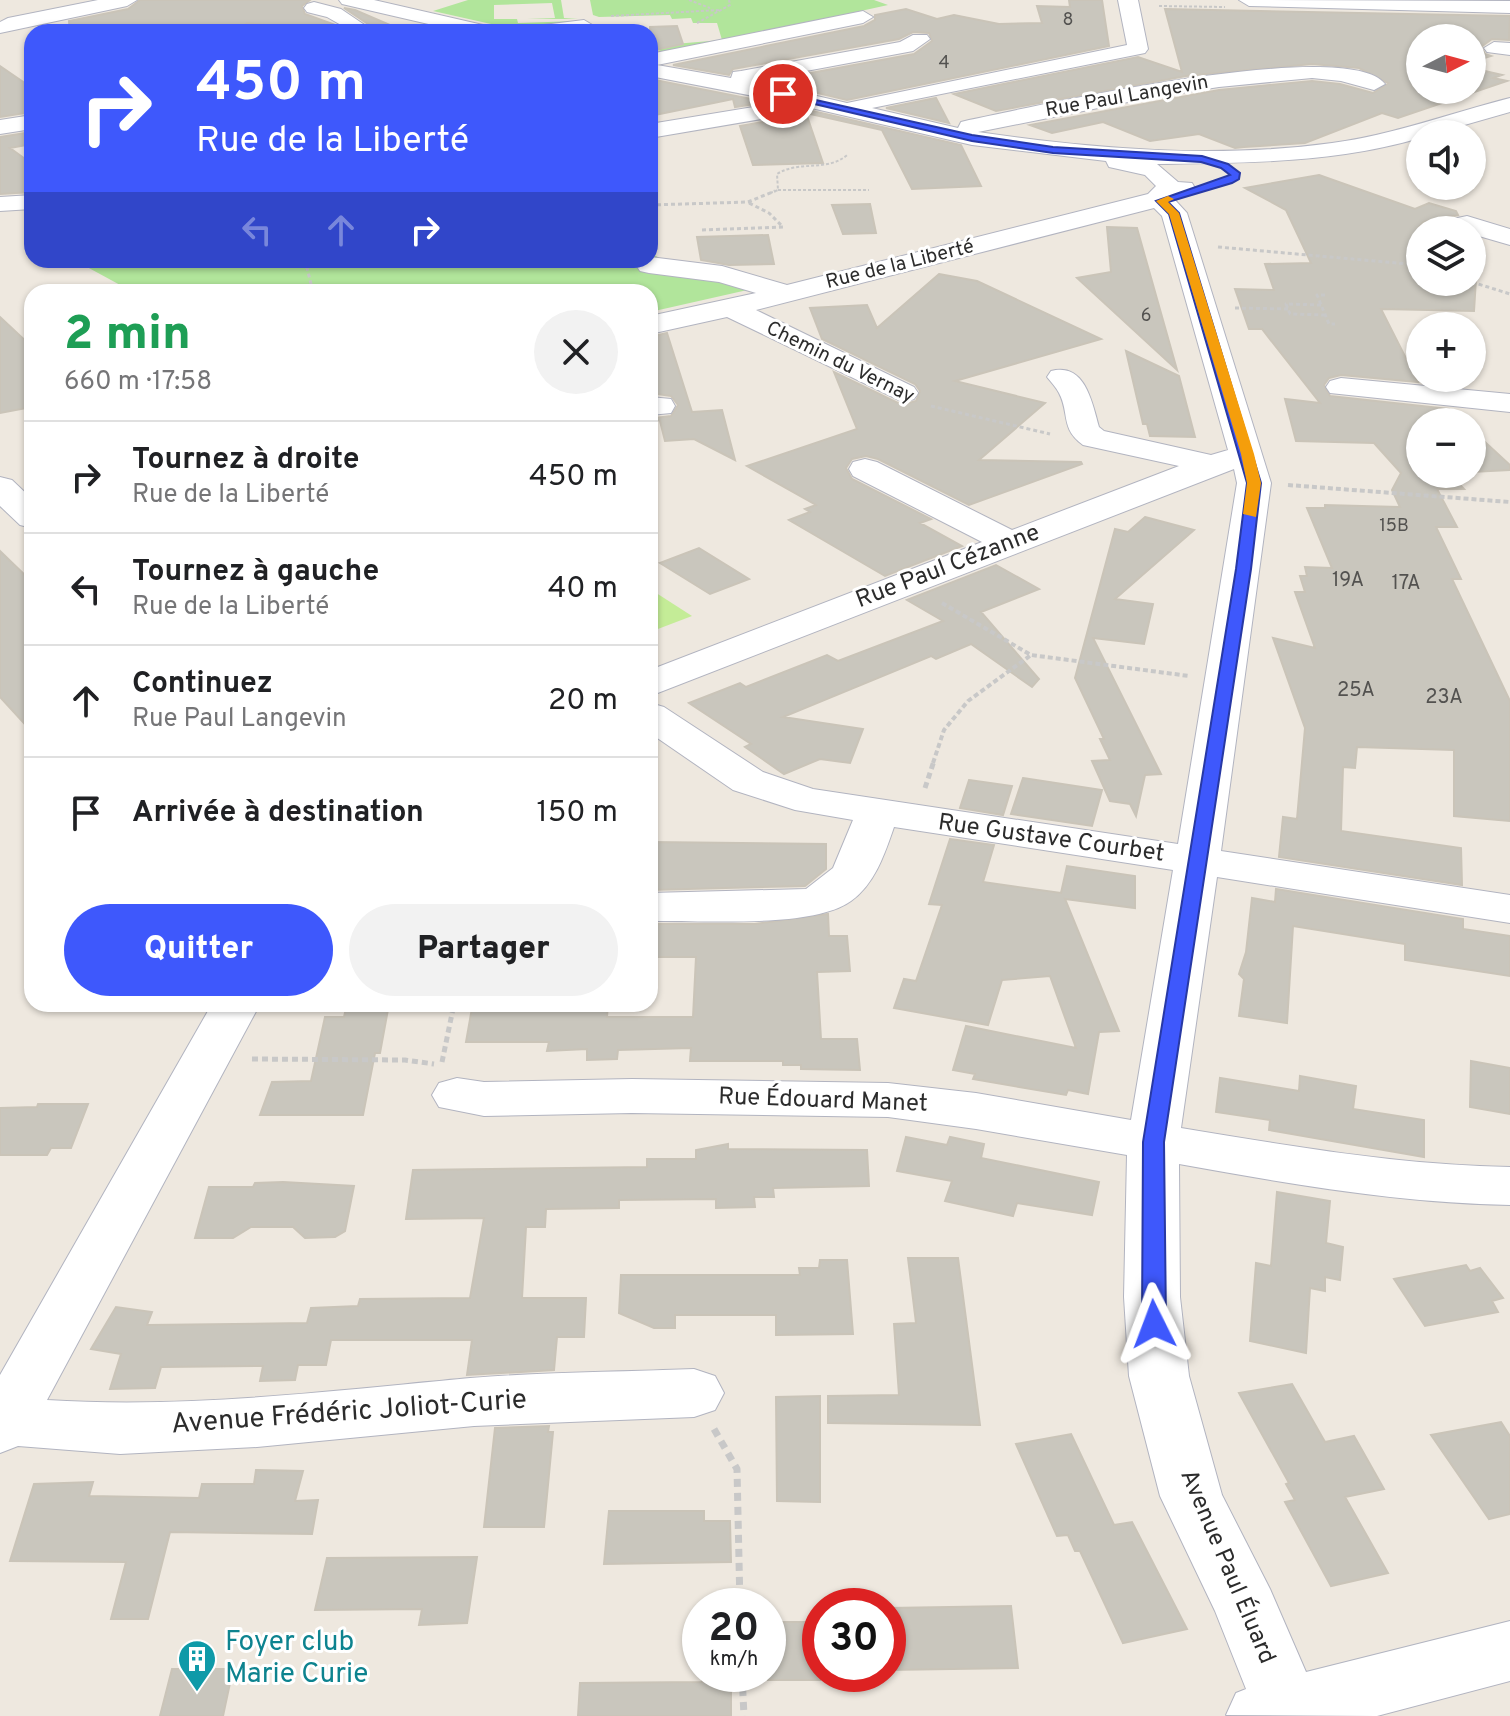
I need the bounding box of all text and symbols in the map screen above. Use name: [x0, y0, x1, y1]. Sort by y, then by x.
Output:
house number: 8: [1063, 9, 1074, 32]
north arrow: [1406, 24, 1486, 104]
map controls: [1406, 24, 1486, 488]
text: 450 m: [196, 50, 366, 120]
house number: 4: [938, 52, 950, 75]
icon: right: [64, 56, 168, 160]
pin: [749, 60, 817, 128]
street label: Rue Paul Langevin: [1043, 70, 1211, 124]
icon: arrive: [761, 72, 805, 116]
text: Rue de la Liberté: [196, 119, 469, 165]
button: sound: [1406, 120, 1486, 200]
icon: left: [235, 208, 279, 252]
icon: ahead: [319, 208, 363, 252]
icon: right: [403, 208, 447, 252]
button: layers: [1406, 216, 1486, 296]
street label: Rue de la Liberté: [823, 234, 977, 296]
house number: 6: [1141, 305, 1151, 328]
text: 2 min: [64, 306, 191, 366]
button: close: [534, 310, 618, 394]
button: +: [1406, 312, 1486, 392]
street label: Chemin du Vernay: [761, 316, 919, 410]
text: 660 m · 17:58: [64, 366, 212, 399]
button: −: [1406, 408, 1486, 488]
text: Tournez à droite: [132, 442, 360, 479]
icon: right: [64, 455, 108, 499]
text: 450 m: [529, 459, 618, 496]
text: Rue de la Liberté: [132, 479, 329, 512]
house number: 15B: [1379, 515, 1409, 538]
street label: Rue Paul Cézanne: [852, 518, 1044, 616]
text: Tournez à gauche: [132, 554, 379, 591]
icon: left: [64, 567, 108, 611]
house number: 19A: [1332, 568, 1364, 594]
text: 40 m: [548, 571, 618, 608]
house number: 17A: [1391, 571, 1421, 597]
text: Rue de la Liberté: [132, 591, 329, 624]
text: Continuez: [132, 666, 273, 703]
house number: 25A: [1337, 678, 1375, 704]
icon: ahead: [64, 679, 108, 723]
text: 20 m: [548, 683, 618, 720]
house number: 23A: [1425, 685, 1463, 711]
text: Rue Paul Langevin: [132, 703, 347, 736]
icon: arrive: [64, 791, 108, 835]
text: Arrivée à destination: [132, 795, 424, 832]
text: 150 m: [537, 795, 618, 832]
street label: Rue Gustave Courbet: [936, 808, 1166, 870]
button: Quitter: [64, 904, 333, 996]
button: Partager: [349, 904, 618, 996]
street label: Rue Édouard Manet: [718, 1080, 928, 1120]
position arrow: [1112, 1282, 1196, 1366]
street label: Avenue Frédéric Joliot-Curie: [170, 1383, 528, 1443]
street label: Avenue Paul Éluard: [1173, 1465, 1283, 1669]
speed limit sign: 30: [802, 1588, 906, 1692]
text: 20: [709, 1605, 759, 1655]
place label: Foyer club Marie Curie: [225, 1625, 368, 1693]
building icon: Foyer club Marie Curie: [176, 1638, 218, 1693]
text: km/h: [710, 1647, 758, 1673]

